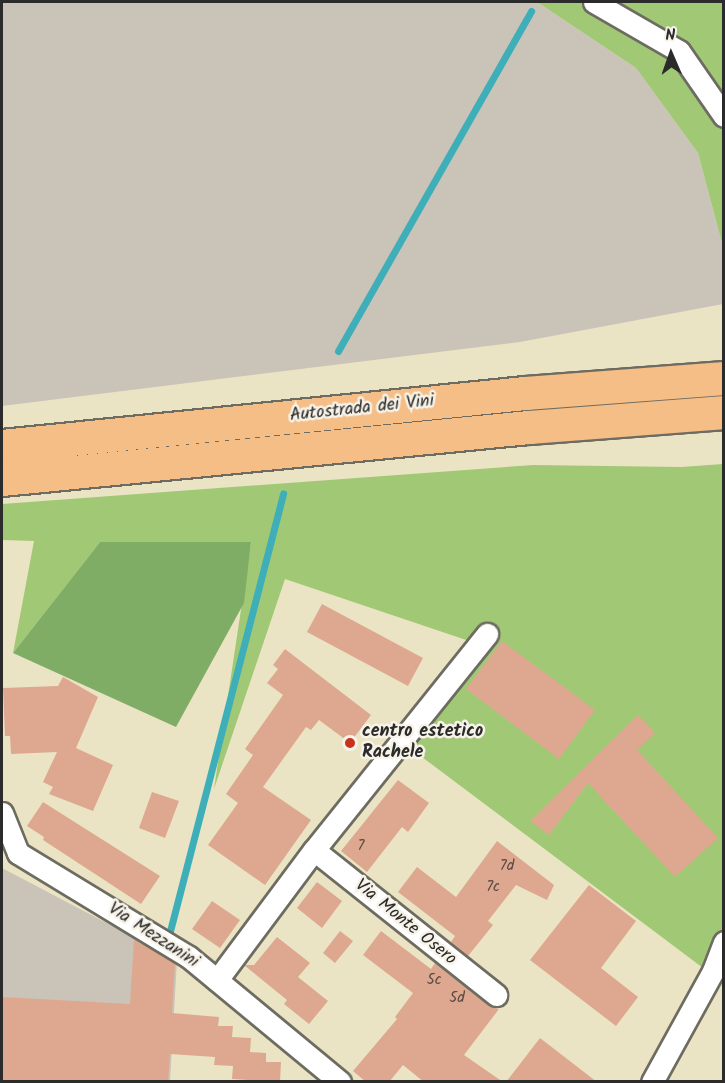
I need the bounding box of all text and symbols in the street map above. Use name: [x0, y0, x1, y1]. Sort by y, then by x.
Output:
text: N: [665, 23, 676, 48]
north arrow: [641, 24, 701, 84]
street label: Autostrada dei Vini: [289, 391, 435, 427]
place label: centro estetico Rachele: [362, 722, 483, 764]
marker: centro estetico Rachele: [343, 736, 357, 750]
house number: 7: [358, 838, 364, 856]
house number: 7d: [500, 858, 514, 876]
street label: Via Monte Osero: [350, 875, 460, 971]
house number: 7c: [486, 879, 500, 897]
street label: Via Mezzanini: [104, 899, 202, 973]
house number: 5c: [427, 972, 441, 990]
house number: 5d: [449, 990, 465, 1008]

